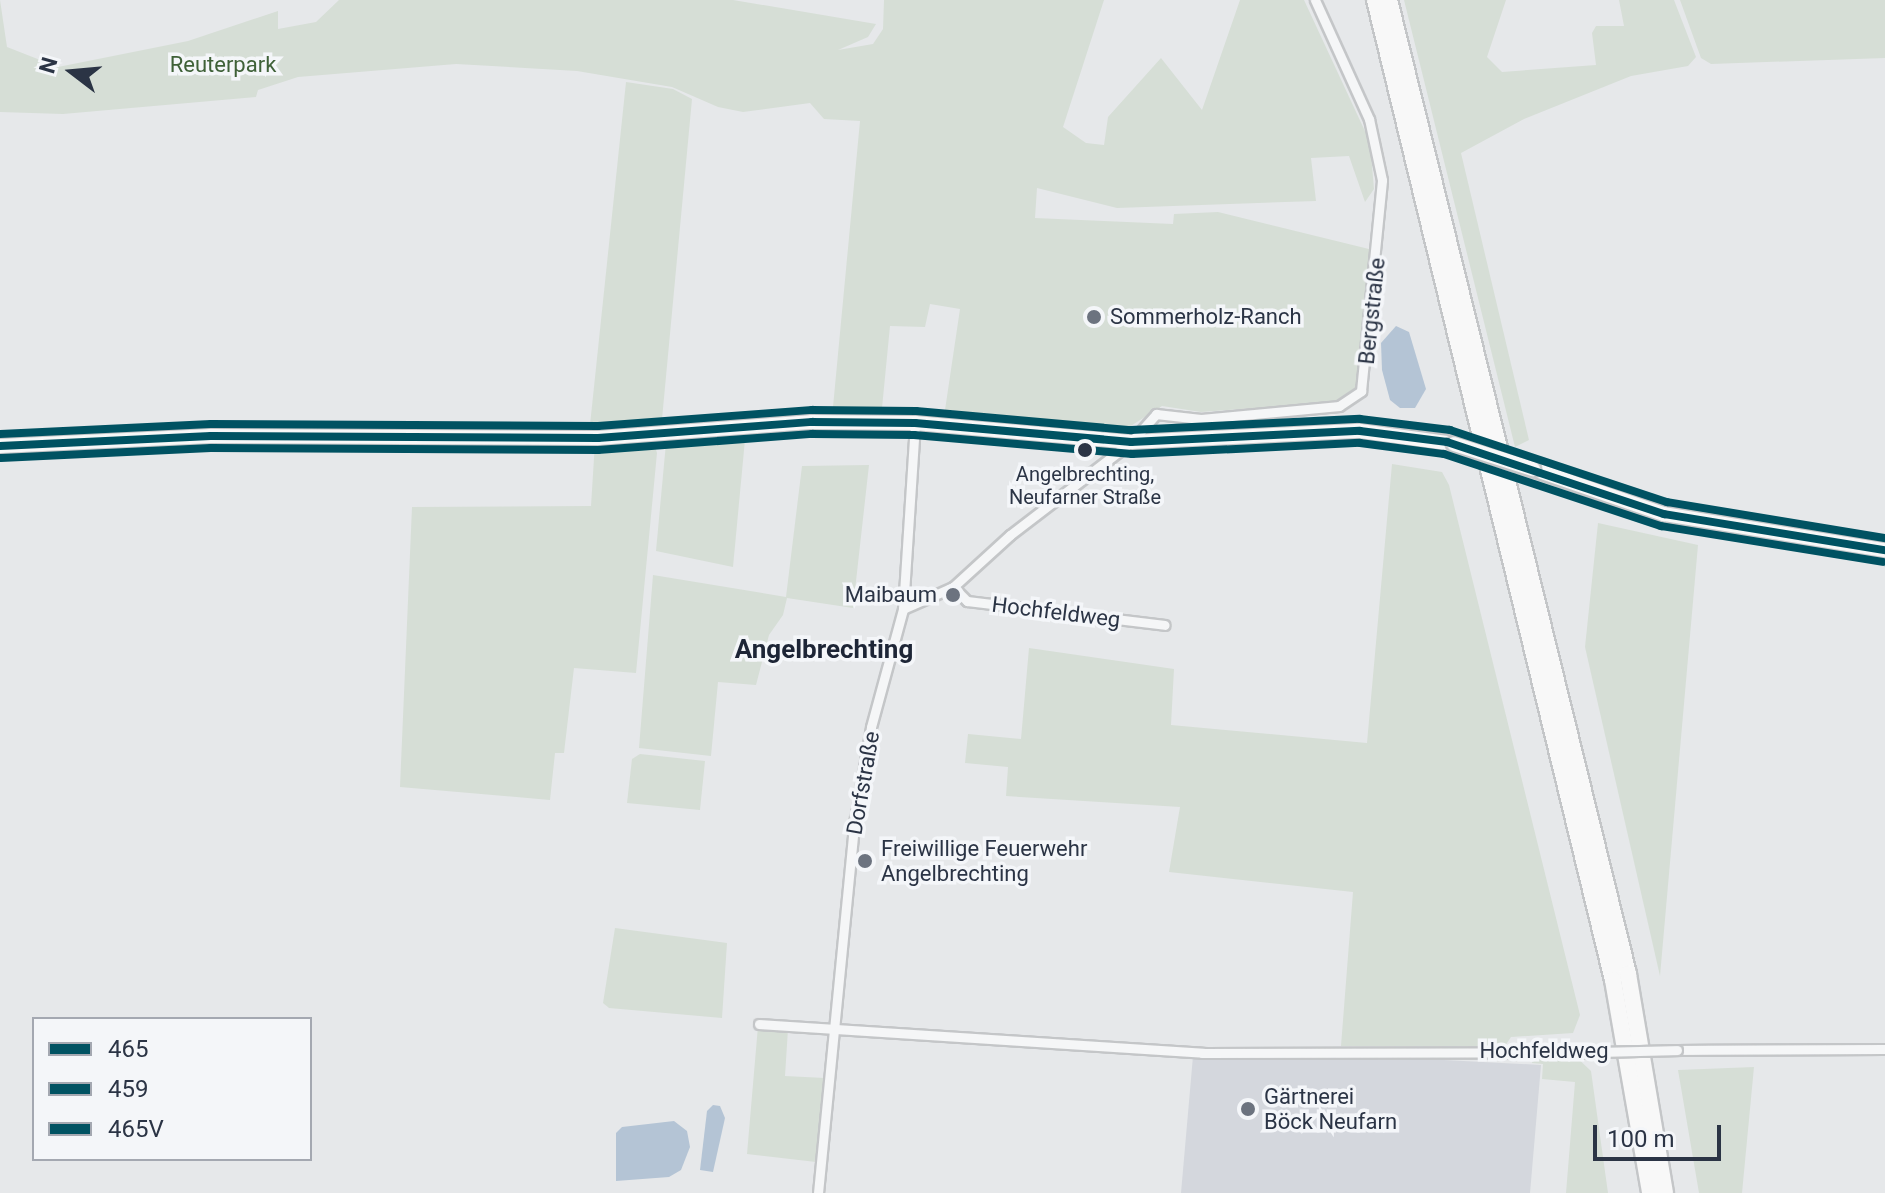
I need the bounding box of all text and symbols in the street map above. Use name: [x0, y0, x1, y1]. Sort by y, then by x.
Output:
north arrow: [32, 32, 112, 112]
park label: Reuterpark: [170, 52, 276, 78]
text: N: [34, 54, 63, 76]
street label: Bergstraße: [1353, 256, 1391, 366]
place label: Sommerholz-Ranch: [1110, 304, 1302, 330]
marker: Sommerholz-Ranch: [1085, 308, 1103, 326]
marker: Angelbrechting, Neufarner Straße: [1077, 442, 1093, 458]
place label: Angelbrechting, Neufarner Straße: [1009, 462, 1161, 509]
place label: Maibaum: [845, 582, 937, 608]
marker: Maibaum: [944, 586, 962, 604]
street label: Hochfeldweg: [990, 591, 1122, 633]
district label: Angelbrechting: [735, 634, 913, 666]
street label: Dorfstraße: [841, 729, 885, 837]
place label: Freiwillige Feuerwehr Angelbrechting: [881, 835, 1087, 886]
marker: Freiwillige Feuerwehr Angelbrechting: [856, 852, 874, 870]
legend: [32, 1017, 312, 1161]
text: 465: [108, 1035, 148, 1063]
street label: Hochfeldweg: [1479, 1038, 1609, 1064]
text: 459: [108, 1075, 148, 1103]
place label: Gärtnerei Böck Neufarn: [1264, 1083, 1397, 1134]
marker: Gärtnerei Böck Neufarn: [1239, 1100, 1257, 1118]
scale bar: [1597, 1109, 1725, 1159]
text: 465V: [108, 1115, 164, 1143]
text: 100 m: [1607, 1125, 1674, 1153]

